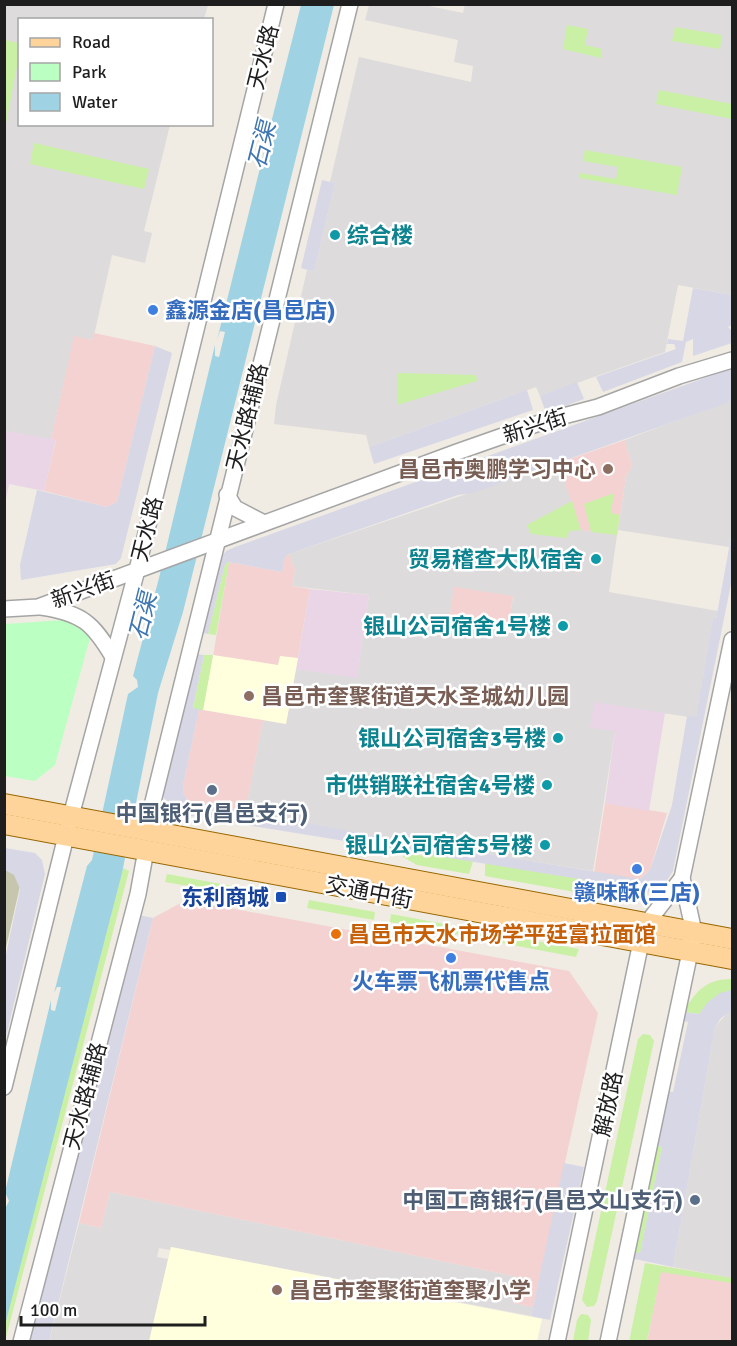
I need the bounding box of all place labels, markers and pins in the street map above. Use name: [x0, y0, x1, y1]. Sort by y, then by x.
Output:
place label: 综合楼: [347, 222, 413, 249]
marker: 综合楼: [328, 228, 342, 242]
place label: 鑫源金店(昌邑店): [165, 297, 336, 324]
marker: 鑫源金店(昌邑店): [146, 303, 160, 317]
place label: 昌邑市奥鹏学习中心: [398, 456, 596, 483]
marker: 昌邑市奥鹏学习中心: [601, 462, 615, 476]
place label: 贸易稽查大队宿舍: [408, 546, 584, 573]
marker: 贸易稽查大队宿舍: [589, 552, 603, 566]
place label: 银山公司宿舍1号楼: [363, 613, 551, 640]
marker: 银山公司宿舍1号楼: [556, 619, 570, 633]
place label: 昌邑市奎聚街道天水圣城幼儿园: [261, 683, 569, 710]
marker: 昌邑市奎聚街道天水圣城幼儿园: [242, 689, 256, 703]
place label: 银山公司宿舍3号楼: [358, 725, 546, 752]
marker: 银山公司宿舍3号楼: [551, 731, 565, 745]
place label: 市供销联社宿舍4号楼: [325, 772, 535, 799]
marker: 市供销联社宿舍4号楼: [540, 778, 554, 792]
marker: 中国银行(昌邑支行): [205, 783, 219, 797]
place label: 中国银行(昌邑支行): [116, 800, 308, 827]
place label: 银山公司宿舍5号楼: [345, 832, 533, 859]
marker: 银山公司宿舍5号楼: [538, 838, 552, 852]
marker: 赣味酥(三店): [630, 862, 644, 876]
place label: 赣味酥(三店): [574, 879, 700, 906]
place label: 东利商城: [181, 884, 269, 911]
marker: 东利商城: [274, 890, 288, 904]
place label: 昌邑市天水市场学平廷富拉面馆: [348, 921, 656, 948]
marker: 昌邑市天水市场学平廷富拉面馆: [329, 927, 343, 941]
marker: 火车票飞机票代售点: [444, 951, 458, 965]
place label: 火车票飞机票代售点: [352, 968, 550, 995]
place label: 中国工商银行(昌邑文山支行): [402, 1187, 683, 1214]
marker: 中国工商银行(昌邑文山支行): [688, 1193, 702, 1207]
place label: 昌邑市奎聚街道奎聚小学: [289, 1277, 531, 1304]
marker: 昌邑市奎聚街道奎聚小学: [270, 1283, 284, 1297]

